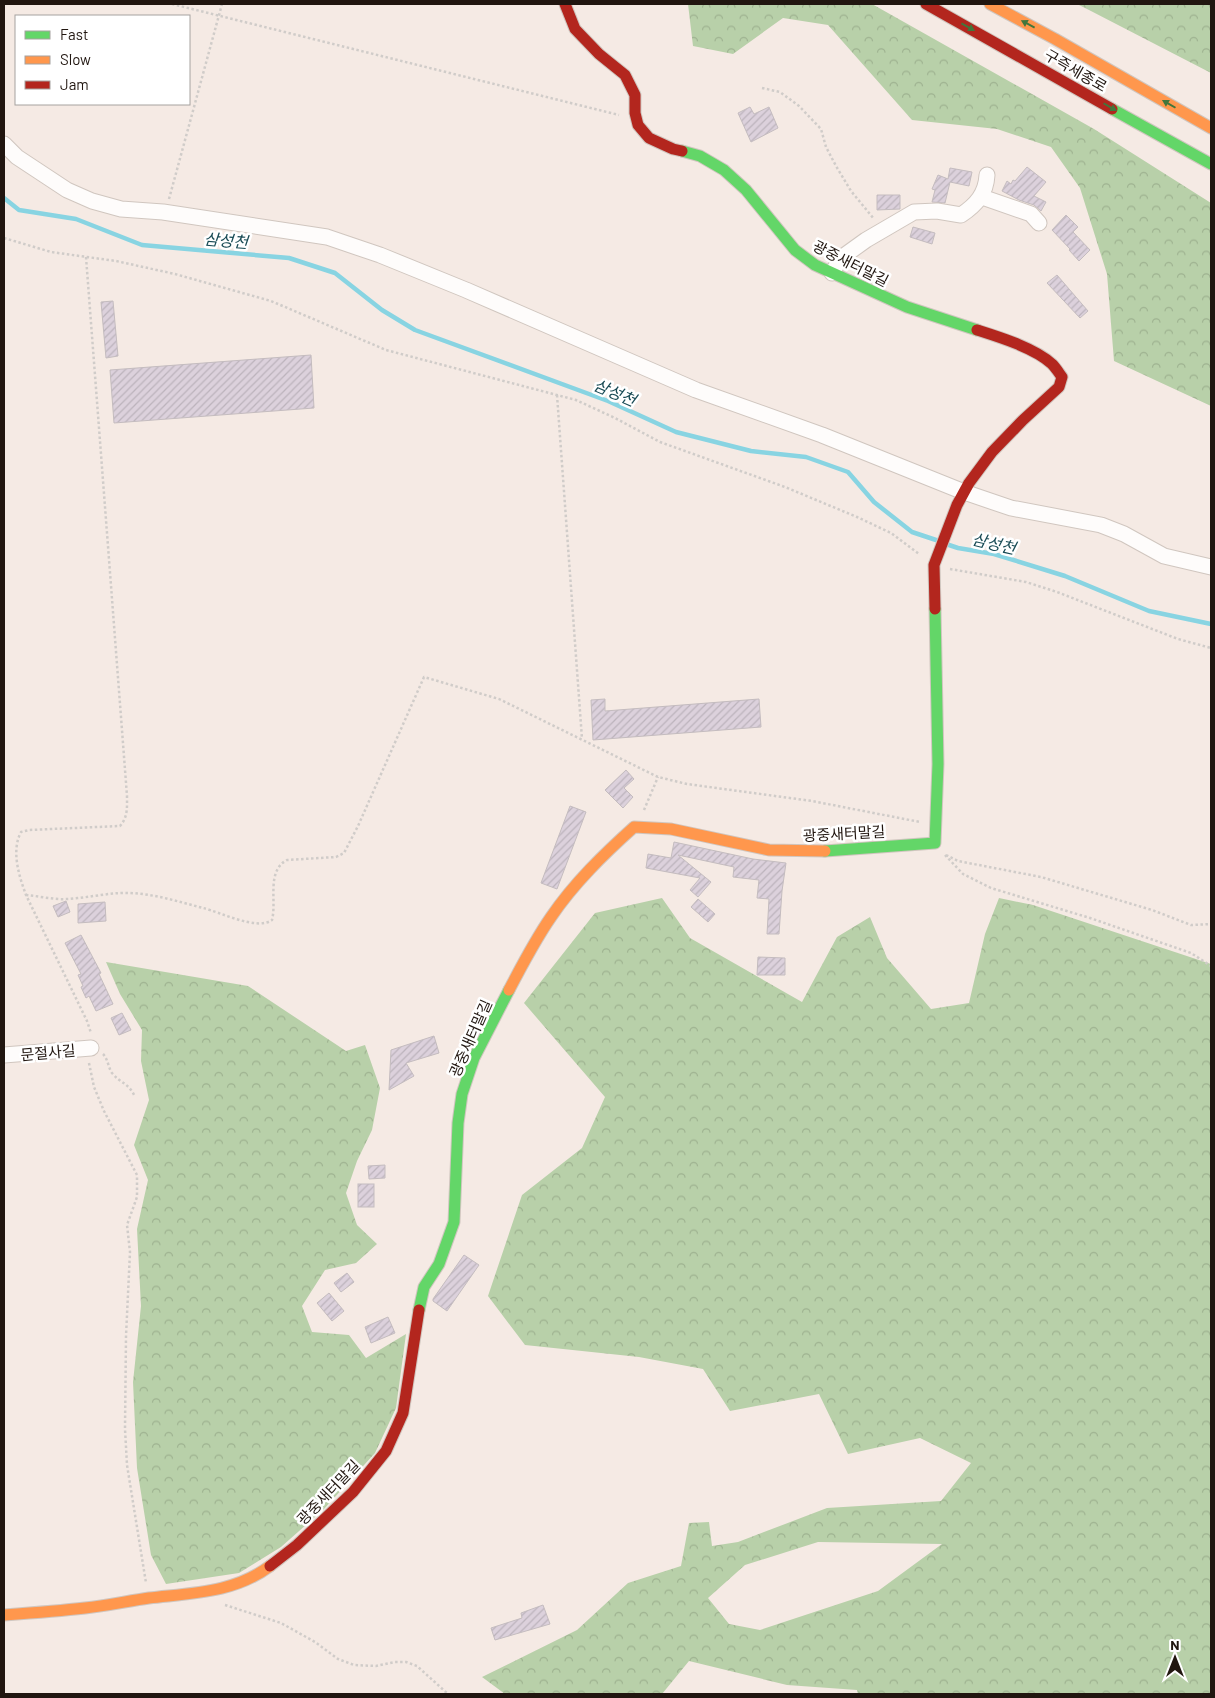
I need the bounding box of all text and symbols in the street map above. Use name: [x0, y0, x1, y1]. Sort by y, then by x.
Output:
legend: [15, 15, 190, 105]
one-way arrow: [1020, 20, 1035, 28]
one-way arrow: [962, 23, 975, 32]
text: Fast: [60, 25, 88, 43]
street label: 구즉세종로: [1042, 45, 1110, 95]
text: Slow: [60, 50, 91, 68]
text: Jam: [60, 75, 89, 93]
one-way arrow: [1162, 100, 1176, 109]
one-way arrow: [1103, 103, 1118, 111]
water label: 삼성천: [203, 229, 251, 252]
street label: 광중새터말길: [810, 236, 892, 290]
water label: 삼성천: [591, 375, 641, 410]
water label: 삼성천: [970, 529, 1020, 558]
street label: 광중새터말길: [802, 822, 886, 844]
street label: 광중새터말길: [445, 997, 495, 1079]
street label: 문절사길: [20, 1041, 76, 1063]
street label: 광중새터말길: [293, 1456, 363, 1528]
north arrow: [1150, 1633, 1200, 1683]
text: N: [1170, 1636, 1180, 1653]

